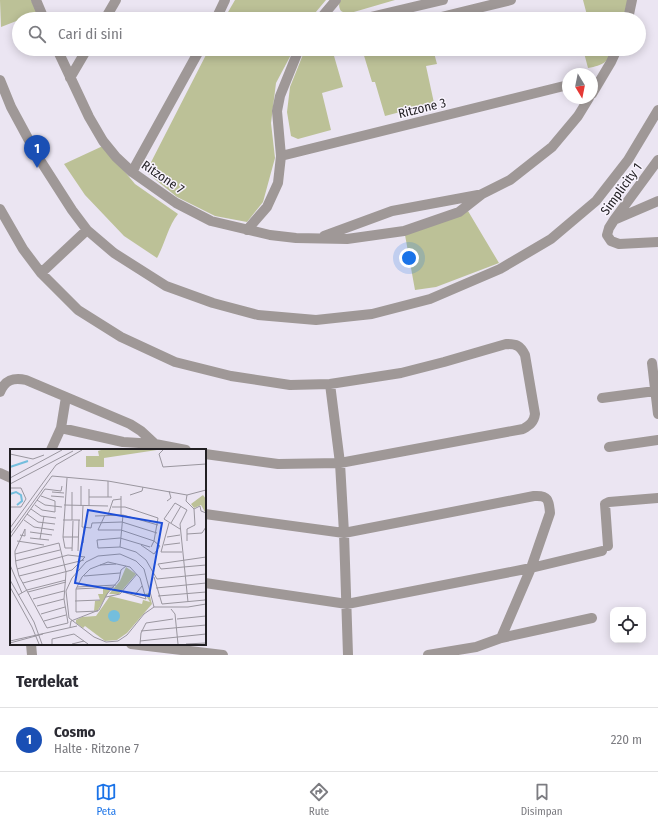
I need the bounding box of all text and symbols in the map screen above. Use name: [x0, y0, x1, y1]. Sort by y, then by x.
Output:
search box: [12, 12, 646, 56]
icon: search: [26, 23, 48, 45]
text: Cari di sini: [58, 25, 123, 43]
north arrow: [562, 68, 598, 104]
street label: Ritzone 3: [397, 95, 448, 121]
pin: 1: [24, 135, 50, 168]
street label: Ritzone 7: [139, 157, 187, 197]
street label: Simplicity 1: [597, 160, 645, 218]
your location: [399, 248, 419, 268]
inset map: [10, 449, 206, 645]
map controls: [610, 607, 646, 643]
button: locate: [610, 607, 646, 643]
text: Terdekat: [16, 671, 78, 692]
text: Cosmo: [54, 723, 96, 741]
text: 1: [26, 732, 32, 747]
text: 220 m: [611, 732, 642, 747]
text: Halte · Ritzone 7: [54, 741, 139, 756]
tab: Peta: [95, 781, 117, 818]
tab: Rute: [308, 781, 330, 818]
tab: Disimpan: [521, 781, 563, 818]

